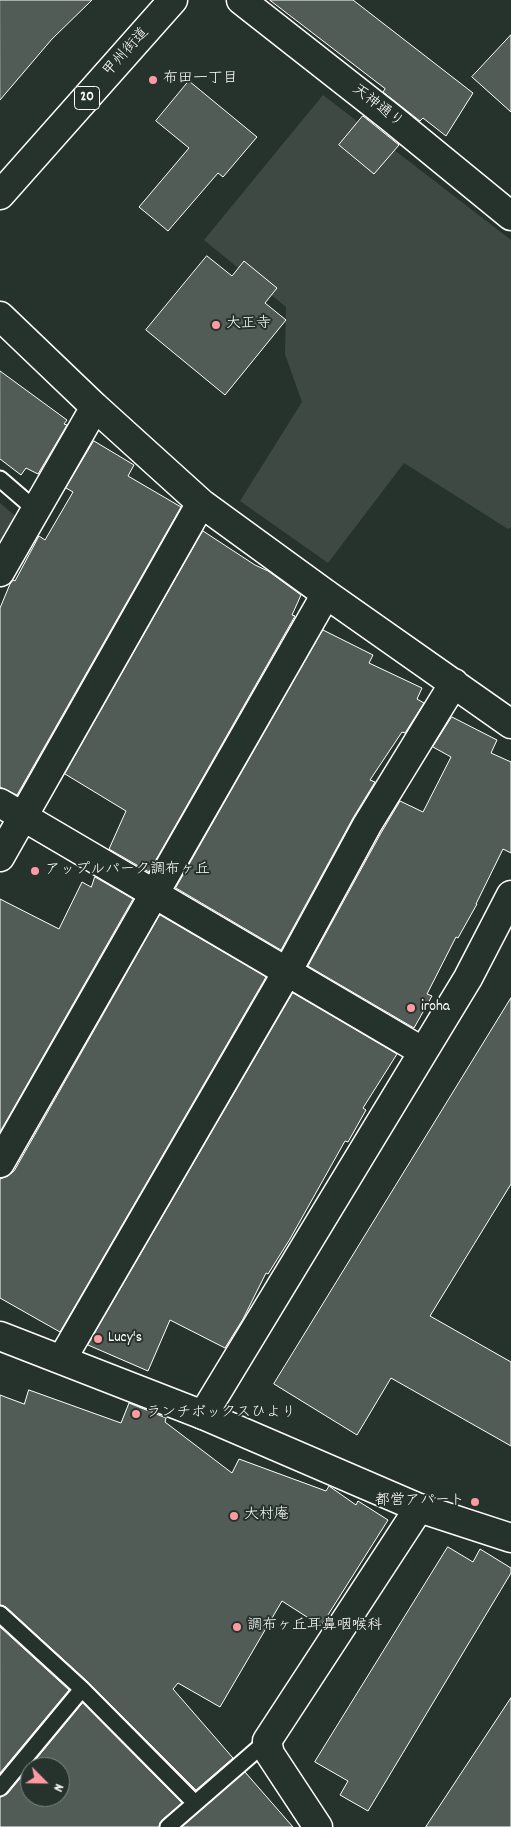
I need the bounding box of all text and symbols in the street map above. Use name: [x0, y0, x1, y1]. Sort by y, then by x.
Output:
street label: 甲州街道: [100, 25, 154, 81]
place label: 布田一丁目: [163, 71, 238, 89]
marker: 布田一丁目: [147, 74, 159, 86]
street label: 天神通り: [348, 81, 406, 133]
road number: 20: [74, 86, 100, 110]
place label: 大正寺: [226, 316, 271, 334]
marker: 大正寺: [210, 319, 222, 331]
place label: アップルパーク調布ヶ丘: [45, 862, 210, 880]
marker: アップルパーク調布ヶ丘: [29, 865, 41, 877]
place label: iroha: [421, 999, 450, 1017]
marker: iroha: [405, 1002, 417, 1014]
place label: Lucy's: [108, 1330, 142, 1348]
marker: Lucy's: [92, 1333, 104, 1345]
place label: ランチボックスひより: [146, 1405, 296, 1423]
marker: ランチボックスひより: [130, 1408, 142, 1420]
place label: 都営アパート: [375, 1493, 465, 1511]
marker: 都営アパート: [469, 1496, 481, 1508]
place label: 大村庵: [244, 1507, 289, 1525]
marker: 大村庵: [228, 1510, 240, 1522]
place label: 調布ヶ丘耳鼻咽喉科: [247, 1618, 382, 1636]
marker: 調布ヶ丘耳鼻咽喉科: [231, 1621, 243, 1633]
north arrow: [20, 1757, 70, 1807]
text: N: [47, 1780, 68, 1795]

